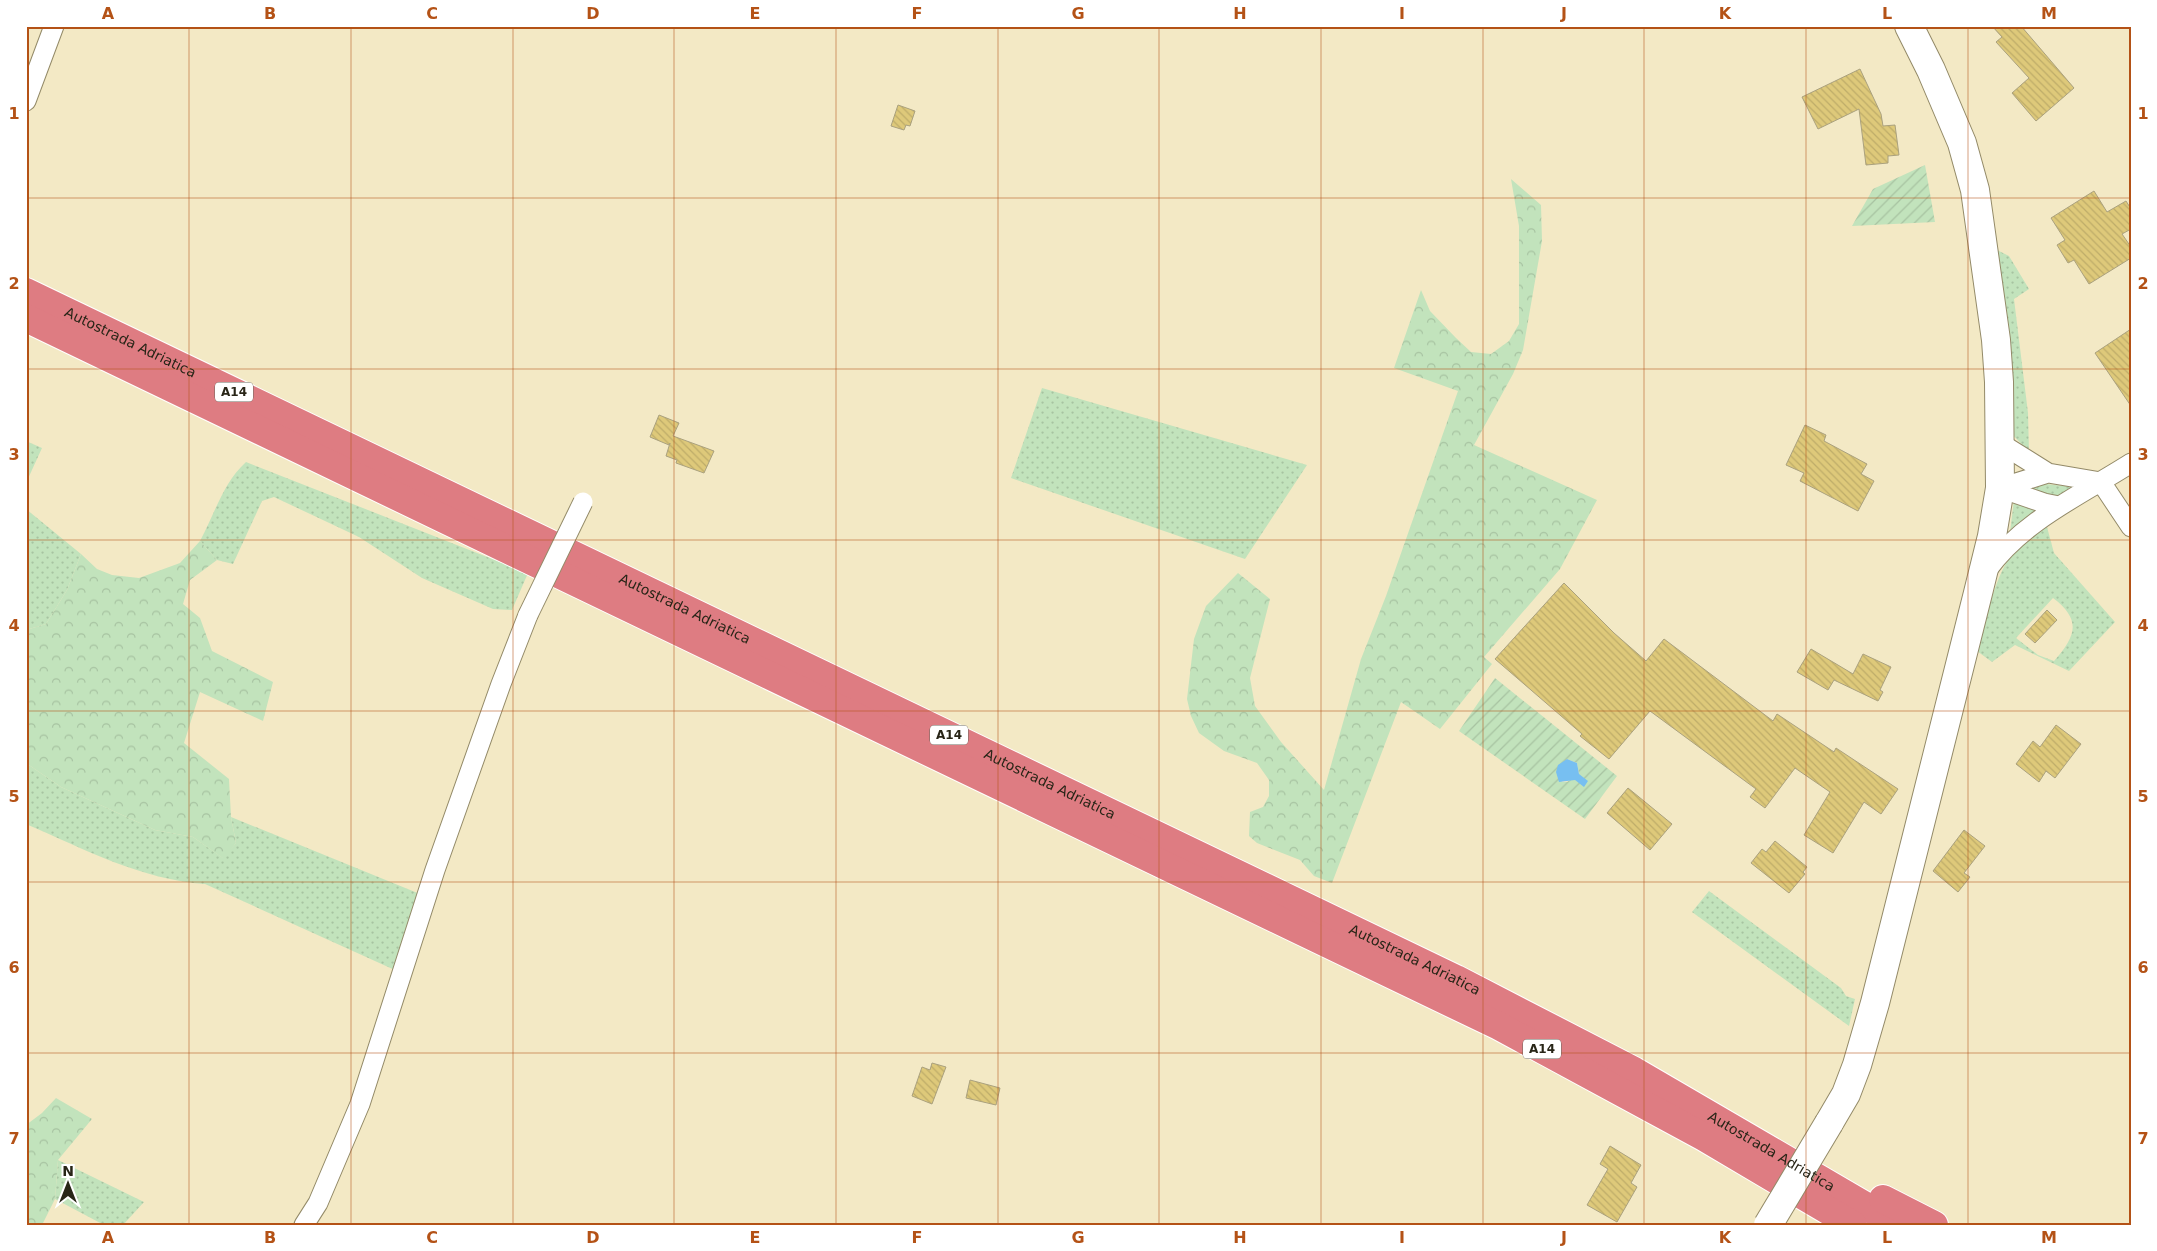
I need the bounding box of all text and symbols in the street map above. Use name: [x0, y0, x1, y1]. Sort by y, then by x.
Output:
text: A: [102, 4, 115, 23]
text: B: [264, 4, 276, 23]
text: C: [426, 4, 438, 23]
text: D: [586, 4, 600, 23]
text: E: [750, 4, 760, 23]
text: F: [912, 4, 922, 23]
text: G: [1071, 4, 1085, 23]
text: H: [1233, 4, 1247, 23]
text: I: [1399, 4, 1405, 23]
text: J: [1560, 4, 1567, 23]
text: K: [1719, 4, 1732, 23]
text: L: [1882, 4, 1892, 23]
text: M: [2041, 4, 2057, 23]
text: 1: [8, 104, 20, 123]
text: 1: [2137, 104, 2149, 123]
text: 2: [8, 274, 20, 293]
text: 2: [2137, 274, 2149, 293]
street label: Autostrada Adriatica: [62, 304, 199, 381]
road number: A14: [215, 382, 253, 402]
text: 3: [8, 445, 20, 464]
text: 3: [2137, 445, 2149, 464]
street label: Autostrada Adriatica: [617, 570, 753, 647]
text: 4: [8, 616, 20, 635]
text: 4: [2137, 616, 2149, 635]
road number: A14: [930, 726, 968, 744]
street label: Autostrada Adriatica: [982, 746, 1118, 822]
text: 5: [8, 787, 20, 806]
text: 5: [2137, 787, 2149, 806]
street label: Autostrada Adriatica: [1347, 921, 1483, 998]
text: 6: [8, 958, 20, 977]
text: 6: [2137, 958, 2149, 977]
road number: A14: [1523, 1040, 1561, 1058]
street label: Autostrada Adriatica: [1705, 1108, 1838, 1194]
text: 7: [8, 1129, 20, 1148]
text: 7: [2137, 1129, 2149, 1148]
north arrow: [42, 1158, 92, 1208]
text: N: [62, 1163, 74, 1179]
text: A: [102, 1228, 115, 1247]
text: B: [264, 1228, 276, 1247]
text: C: [426, 1228, 438, 1247]
text: D: [586, 1228, 600, 1247]
text: E: [750, 1228, 760, 1247]
text: F: [912, 1228, 922, 1247]
text: G: [1071, 1228, 1085, 1247]
text: H: [1233, 1228, 1247, 1247]
text: I: [1399, 1228, 1405, 1247]
text: J: [1560, 1228, 1567, 1247]
text: K: [1719, 1228, 1732, 1247]
text: L: [1882, 1228, 1892, 1247]
text: M: [2041, 1228, 2057, 1247]

